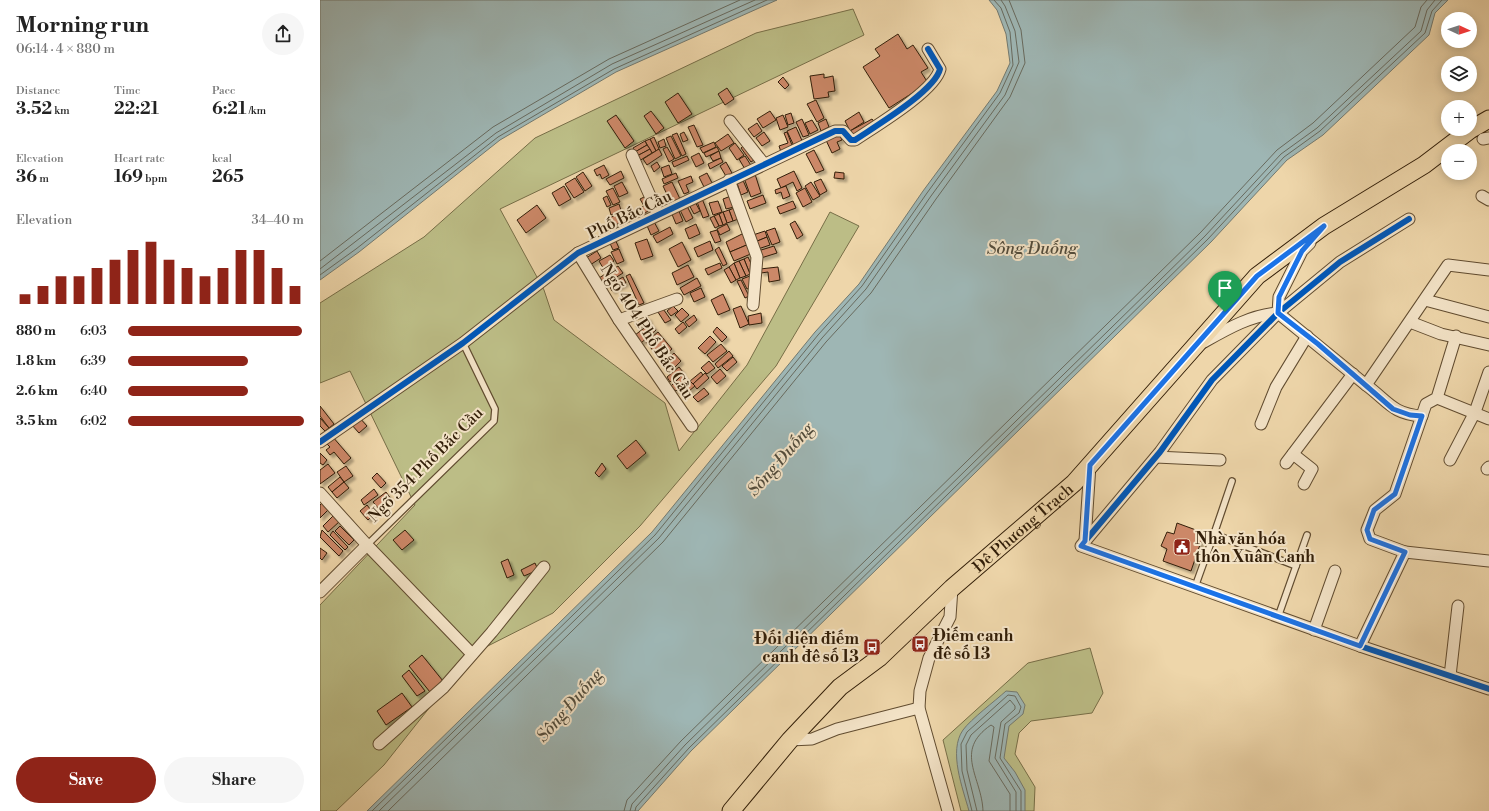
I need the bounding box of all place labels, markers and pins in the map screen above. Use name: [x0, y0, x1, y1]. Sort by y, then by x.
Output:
pin: [1208, 271, 1242, 312]
place label: Nhà văn hóa thôn Xuân Canh: [1195, 529, 1315, 567]
public building icon: Nhà văn hóa thôn Xuân Canh: [1172, 537, 1192, 557]
place label: Điếm canh đê số 13: [932, 626, 1013, 664]
place label: Đối diện điếm canh đê số 13: [754, 629, 859, 667]
bus stop icon: Điếm canh đê số 13: [910, 634, 930, 654]
bus stop icon: Đối diện điếm canh đê số 13: [862, 637, 882, 657]

